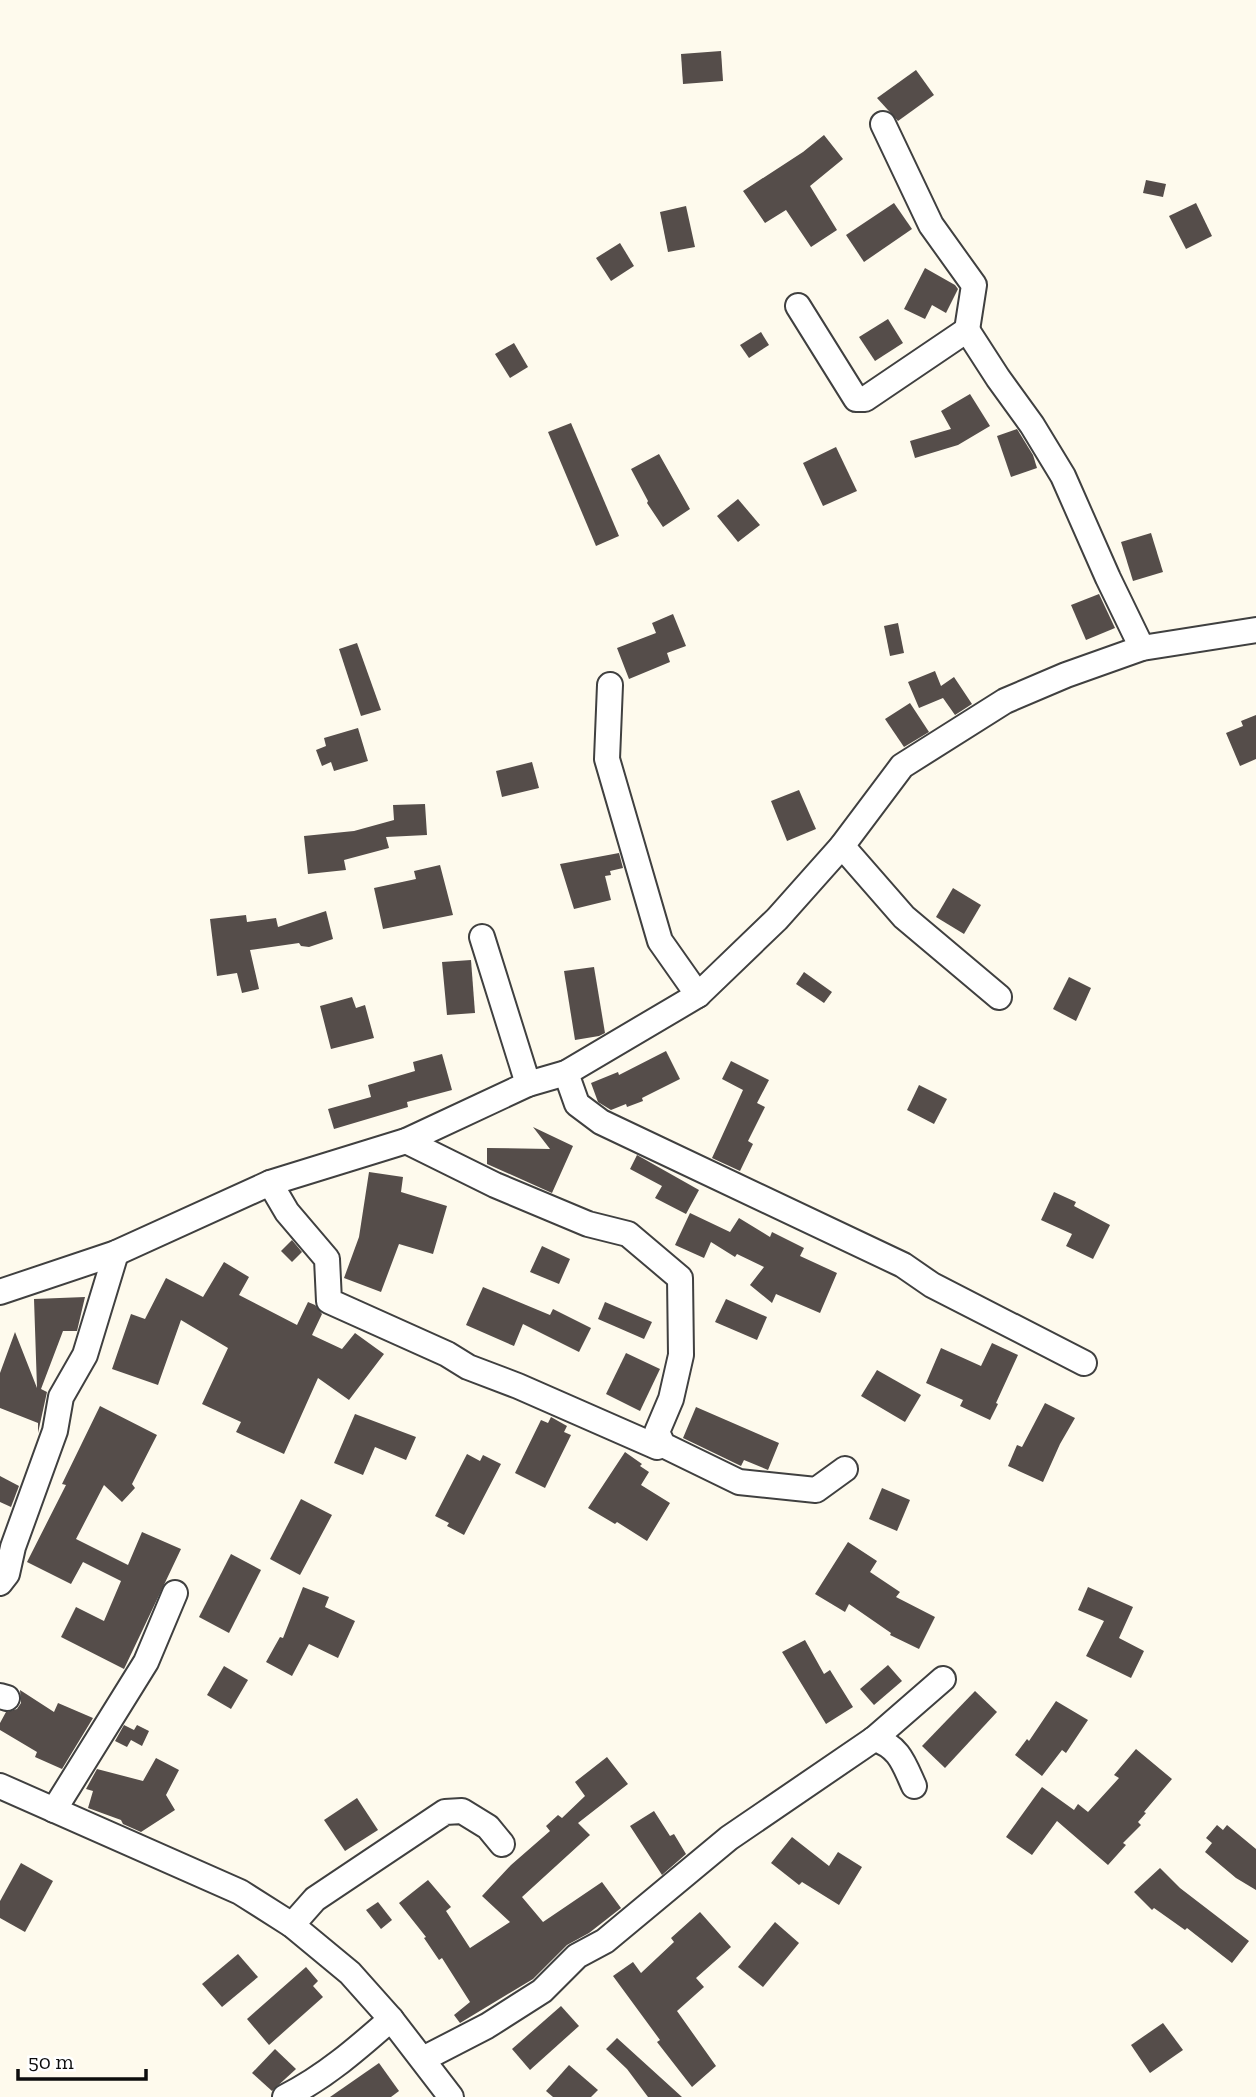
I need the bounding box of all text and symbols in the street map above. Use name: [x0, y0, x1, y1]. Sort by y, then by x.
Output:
scale bar: [18, 2038, 145, 2082]
text: 50 m: [28, 2049, 74, 2074]

